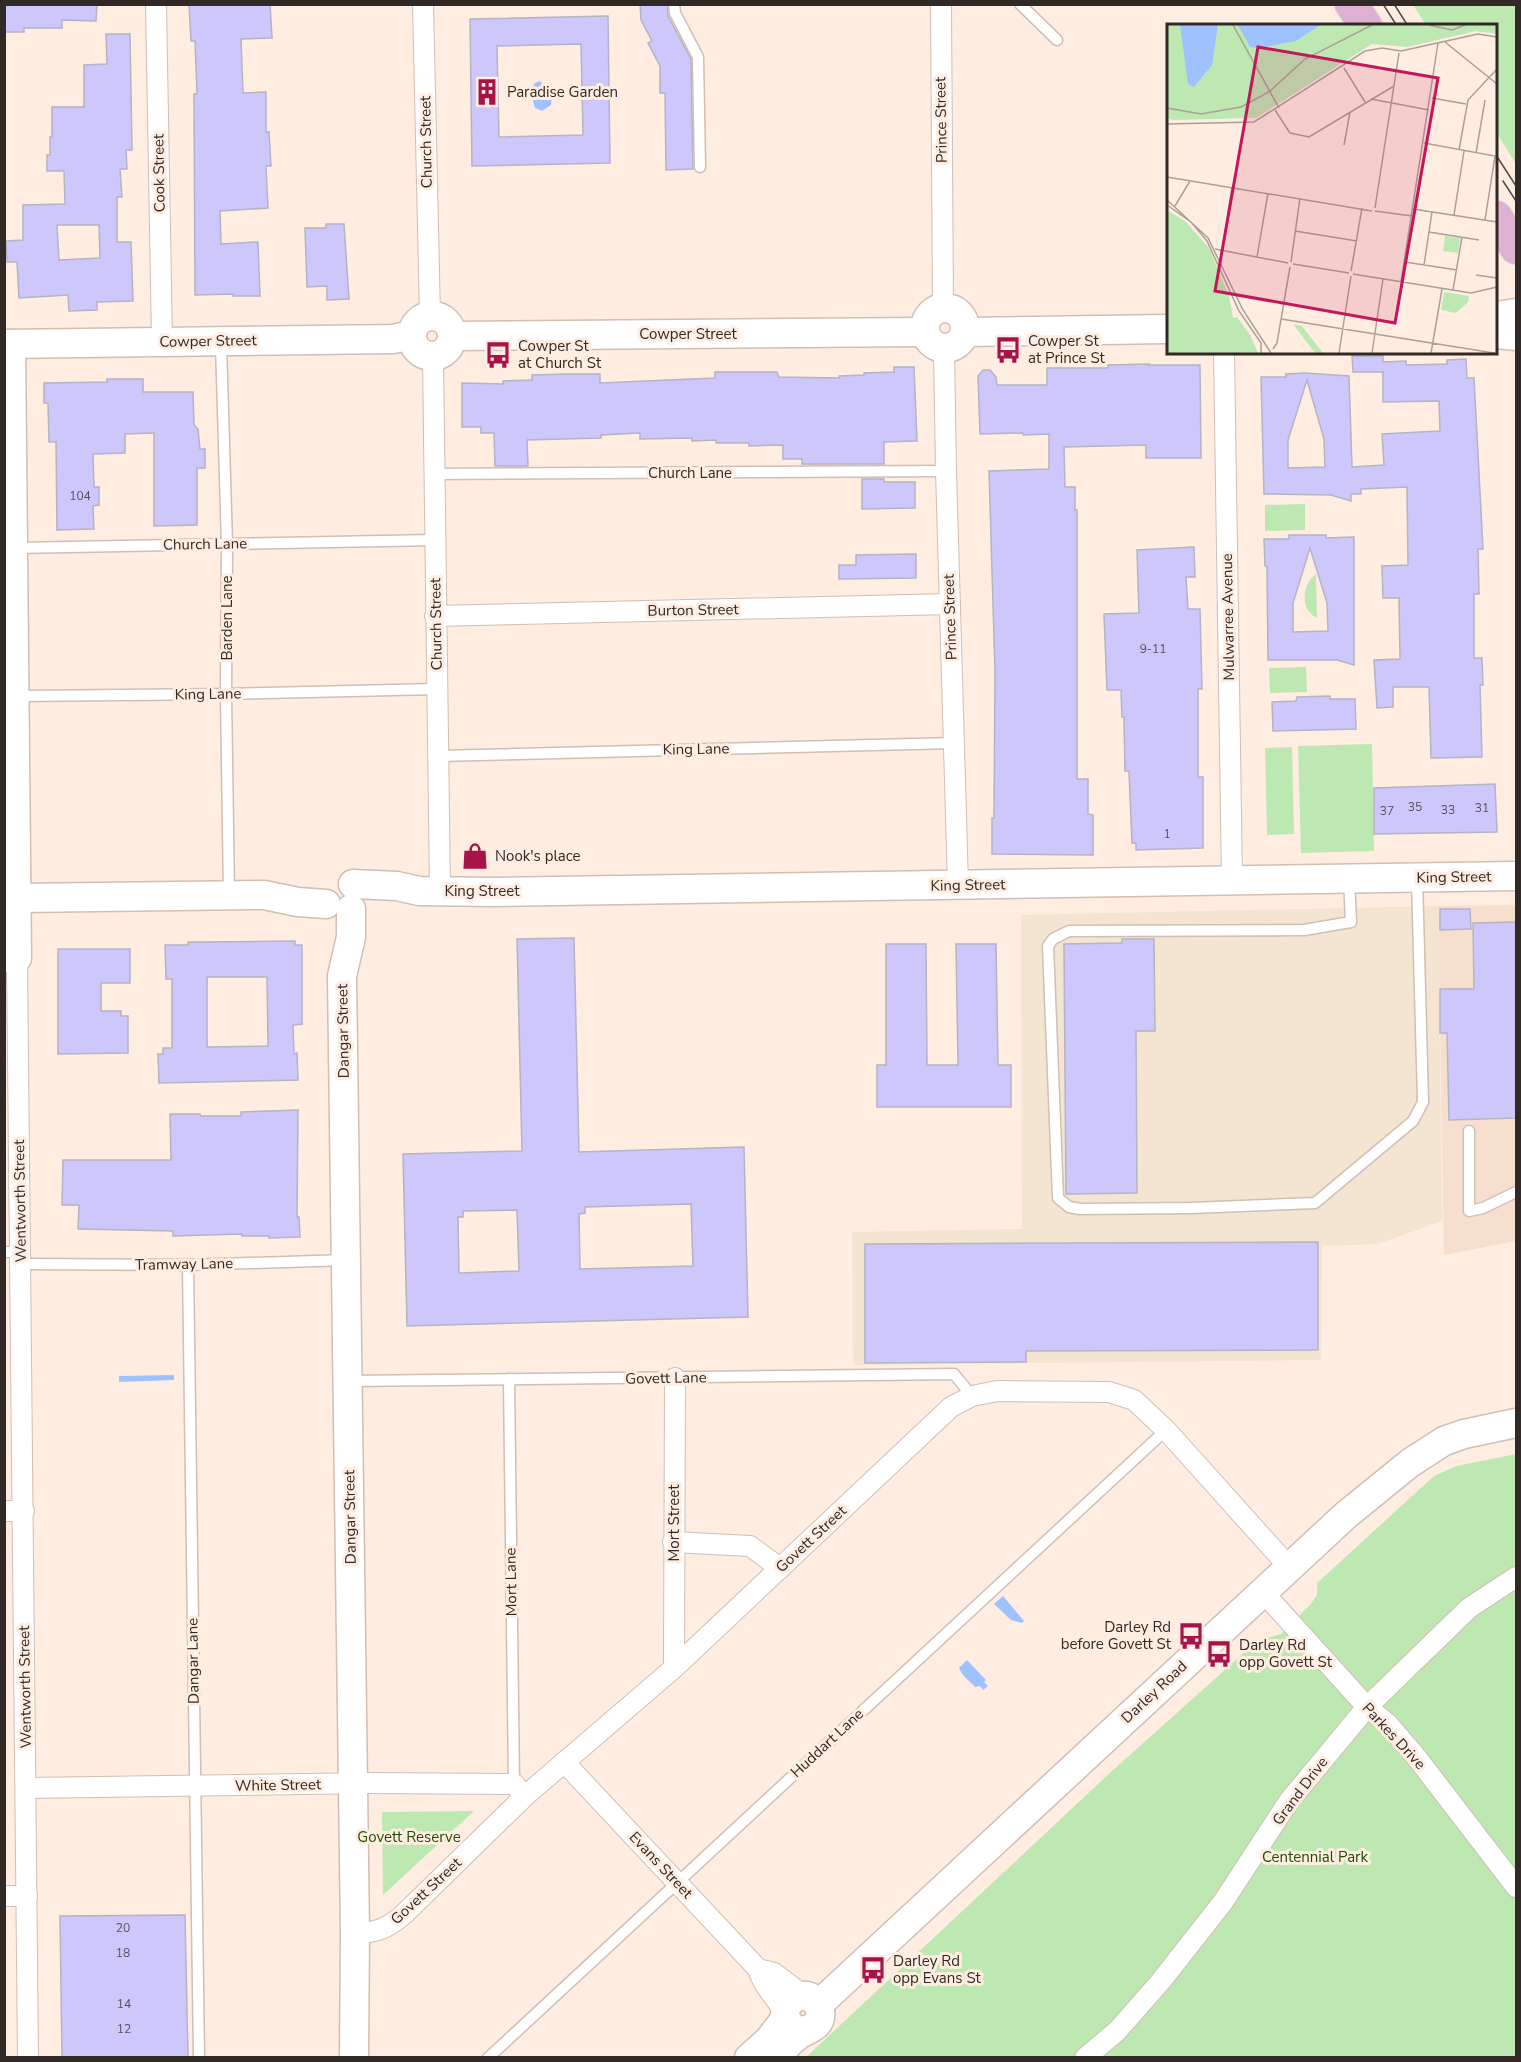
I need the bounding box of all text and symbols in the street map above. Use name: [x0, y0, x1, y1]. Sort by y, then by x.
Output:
inset map: [1167, 24, 1497, 354]
street label: Prince Street: [930, 76, 952, 163]
building icon: Paradise Garden: [472, 77, 502, 107]
place label: Paradise Garden: [507, 82, 618, 102]
street label: Church Street: [415, 95, 437, 188]
street label: Cook Street: [148, 133, 170, 212]
street label: Cowper Street: [639, 324, 737, 344]
street label: Cowper Street: [159, 330, 258, 352]
place label: Cowper St at Prince St: [1028, 331, 1106, 368]
bus stop icon: Cowper St at Prince St: [993, 335, 1023, 365]
place label: Cowper St at Church St: [518, 336, 602, 373]
bus stop icon: Cowper St at Church St: [483, 340, 513, 370]
street label: Church Lane: [648, 463, 732, 483]
house number: 104: [69, 488, 91, 504]
street label: Church Lane: [163, 533, 247, 555]
street label: Mulwarree Avenue: [1217, 553, 1239, 681]
street label: Prince Street: [938, 573, 961, 660]
street label: Barden Lane: [217, 575, 237, 661]
street label: Church Street: [425, 577, 447, 670]
street label: Burton Street: [647, 599, 739, 621]
house number: 9-11: [1140, 641, 1166, 657]
street label: King Lane: [175, 683, 241, 705]
street label: King Lane: [663, 738, 729, 760]
house number: 35: [1408, 799, 1422, 815]
house number: 31: [1475, 800, 1489, 816]
house number: 33: [1441, 802, 1455, 818]
house number: 37: [1380, 803, 1394, 819]
house number: 1: [1163, 826, 1171, 842]
shop icon: Nook's place: [460, 841, 490, 871]
place label: Nook's place: [495, 846, 581, 866]
street label: King Street: [1416, 866, 1492, 888]
street label: King Street: [930, 874, 1006, 896]
street label: King Street: [445, 881, 520, 901]
street label: Dangar Street: [332, 983, 354, 1078]
street label: Wentworth Street: [9, 1139, 31, 1262]
street label: Tramway Lane: [135, 1253, 233, 1275]
street label: Govett Lane: [625, 1367, 707, 1389]
street label: Dangar Street: [339, 1469, 361, 1564]
street label: Mort Street: [664, 1484, 684, 1561]
street label: Govett Street: [771, 1501, 851, 1577]
street label: Mort Lane: [500, 1547, 522, 1616]
place label: Darley Rd before Govett St: [1061, 1617, 1172, 1654]
street label: Dangar Lane: [182, 1618, 204, 1704]
bus stop icon: Darley Rd before Govett St: [1176, 1621, 1206, 1651]
street label: Wentworth Street: [14, 1625, 36, 1748]
place label: Darley Rd opp Govett St: [1239, 1635, 1333, 1672]
bus stop icon: Darley Rd opp Govett St: [1204, 1639, 1234, 1669]
street label: Darley Road: [1117, 1656, 1191, 1728]
street label: Parkes Drive: [1358, 1698, 1430, 1774]
street label: Huddart Lane: [786, 1704, 868, 1782]
street label: Grand Drive: [1268, 1753, 1332, 1829]
street label: White Street: [235, 1774, 322, 1796]
park label: Govett Reserve: [357, 1827, 461, 1847]
street label: Evans Street: [625, 1827, 698, 1903]
park label: Centennial Park: [1262, 1847, 1368, 1867]
street label: Govett Street: [386, 1853, 466, 1929]
house number: 20: [116, 1920, 130, 1936]
house number: 18: [116, 1945, 130, 1961]
place label: Darley Rd opp Evans St: [893, 1951, 982, 1988]
bus stop icon: Darley Rd opp Evans St: [858, 1955, 888, 1985]
house number: 14: [117, 1996, 131, 2012]
house number: 12: [117, 2021, 131, 2037]

